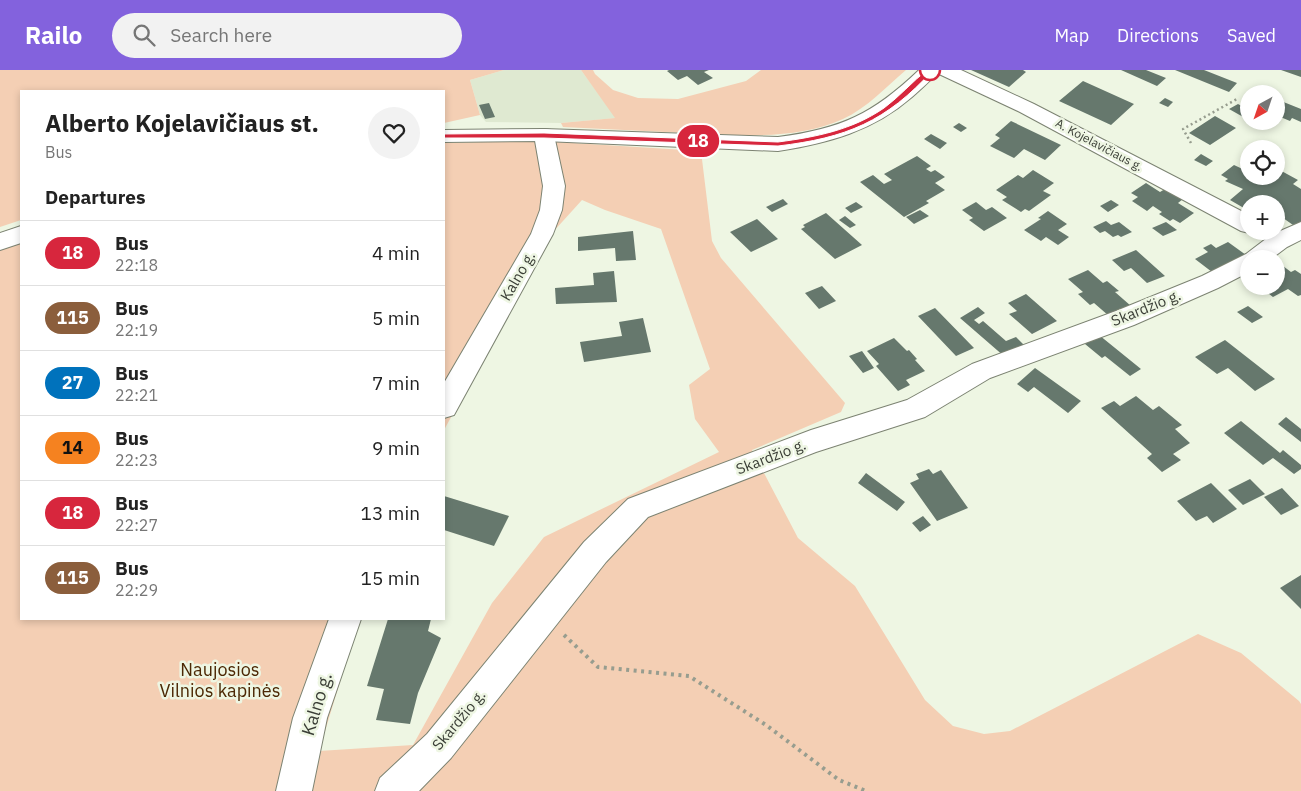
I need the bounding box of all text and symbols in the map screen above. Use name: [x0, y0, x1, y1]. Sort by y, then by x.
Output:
search box: [112, 13, 462, 58]
text: Railo: [25, 19, 82, 51]
icon: search: [130, 21, 158, 49]
text: Search here: [170, 23, 272, 47]
text: Map: [1054, 24, 1089, 47]
text: Directions: [1117, 24, 1199, 47]
text: Saved: [1227, 24, 1276, 47]
unlabelled marker: [919, 59, 941, 81]
north arrow: [1240, 85, 1285, 130]
map controls: [1240, 85, 1285, 295]
text: Alberto Kojelavičiaus st.: [45, 107, 319, 139]
button: heart: [368, 107, 420, 159]
street label: A. Kojelavičiaus g.: [1053, 115, 1145, 174]
line badge: 18: [676, 125, 720, 157]
text: 18: [687, 129, 709, 152]
button: locate: [1240, 140, 1285, 185]
text: Bus: [45, 142, 72, 162]
text: Departures: [45, 185, 145, 209]
button: +: [1240, 195, 1285, 240]
text: Bus: [115, 231, 149, 255]
text: 18: [62, 241, 83, 264]
text: 4 min: [372, 241, 420, 265]
street label: Kalno g.: [496, 248, 539, 304]
button: −: [1240, 250, 1285, 295]
text: 22:18: [115, 255, 158, 275]
street label: Skardžio g.: [1108, 285, 1183, 330]
text: Bus: [115, 296, 149, 320]
text: 115: [56, 306, 89, 329]
text: 5 min: [372, 306, 420, 330]
text: 22:19: [115, 320, 158, 340]
text: Bus: [115, 361, 149, 385]
text: 27: [62, 371, 83, 394]
text: 7 min: [372, 371, 420, 395]
text: 22:21: [115, 385, 158, 405]
text: Bus: [115, 426, 149, 450]
street label: Skardžio g.: [733, 434, 809, 479]
text: 14: [62, 436, 83, 459]
text: 9 min: [372, 436, 420, 460]
text: 22:23: [115, 450, 158, 470]
text: Bus: [115, 491, 149, 515]
text: 18: [62, 501, 83, 524]
text: 13 min: [361, 501, 420, 525]
text: 22:27: [115, 515, 158, 535]
text: Bus: [115, 556, 149, 580]
text: 115: [56, 566, 89, 589]
text: 15 min: [361, 566, 420, 590]
text: 22:29: [115, 580, 158, 600]
park label: Naujosios Vilnios kapinės: [160, 658, 281, 702]
street label: Kalno g.: [296, 669, 337, 738]
street label: Skardžio g.: [428, 685, 490, 754]

